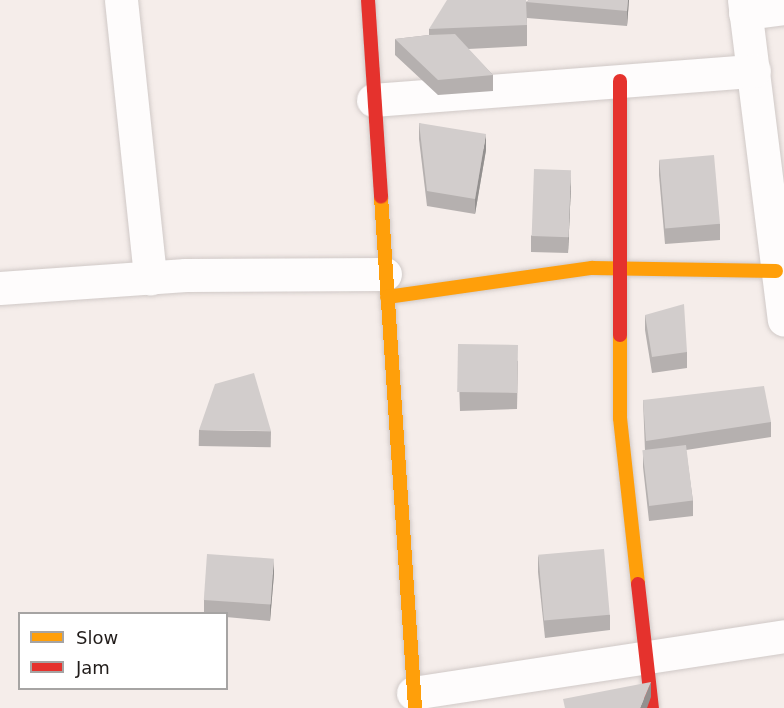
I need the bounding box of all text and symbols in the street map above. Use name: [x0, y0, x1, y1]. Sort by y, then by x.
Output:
legend: [18, 612, 228, 690]
text: Slow: [76, 627, 118, 648]
text: Jam: [76, 657, 110, 678]

